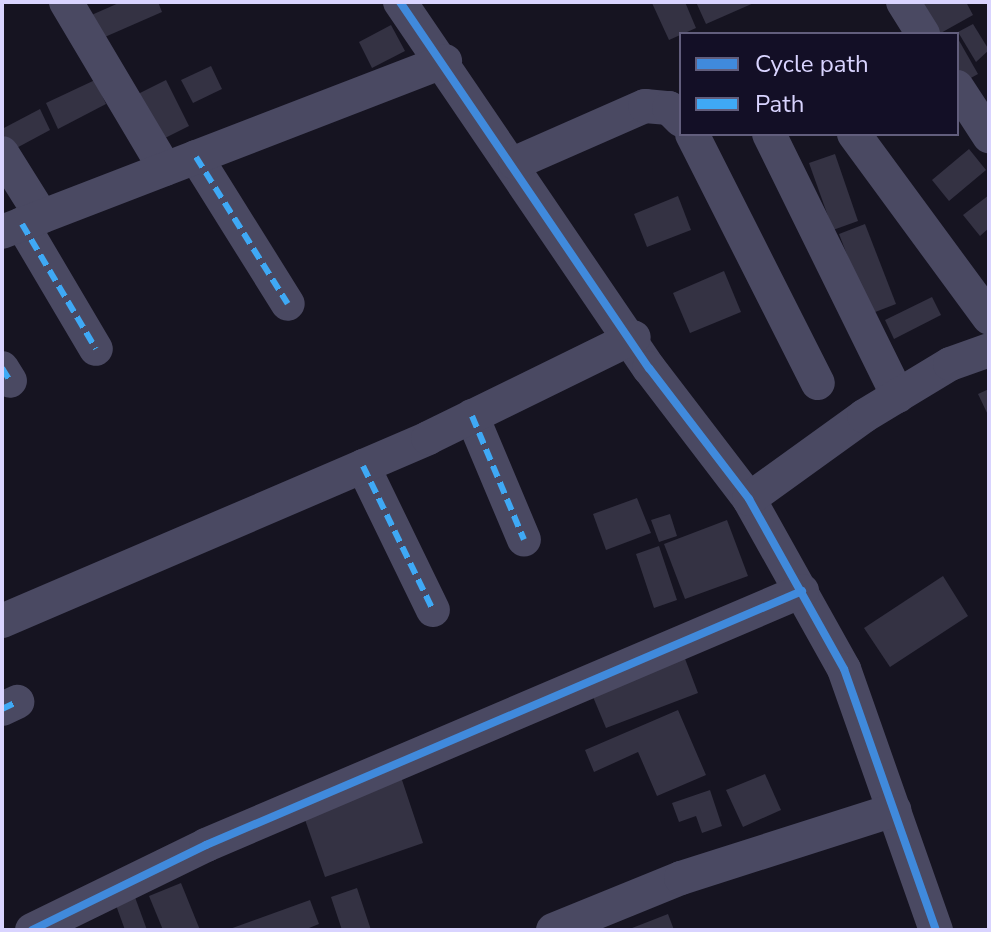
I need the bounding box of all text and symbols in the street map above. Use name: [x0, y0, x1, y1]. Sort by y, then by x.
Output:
legend: [679, 32, 959, 136]
text: Cycle path: [755, 48, 869, 80]
text: Path: [755, 88, 804, 120]

